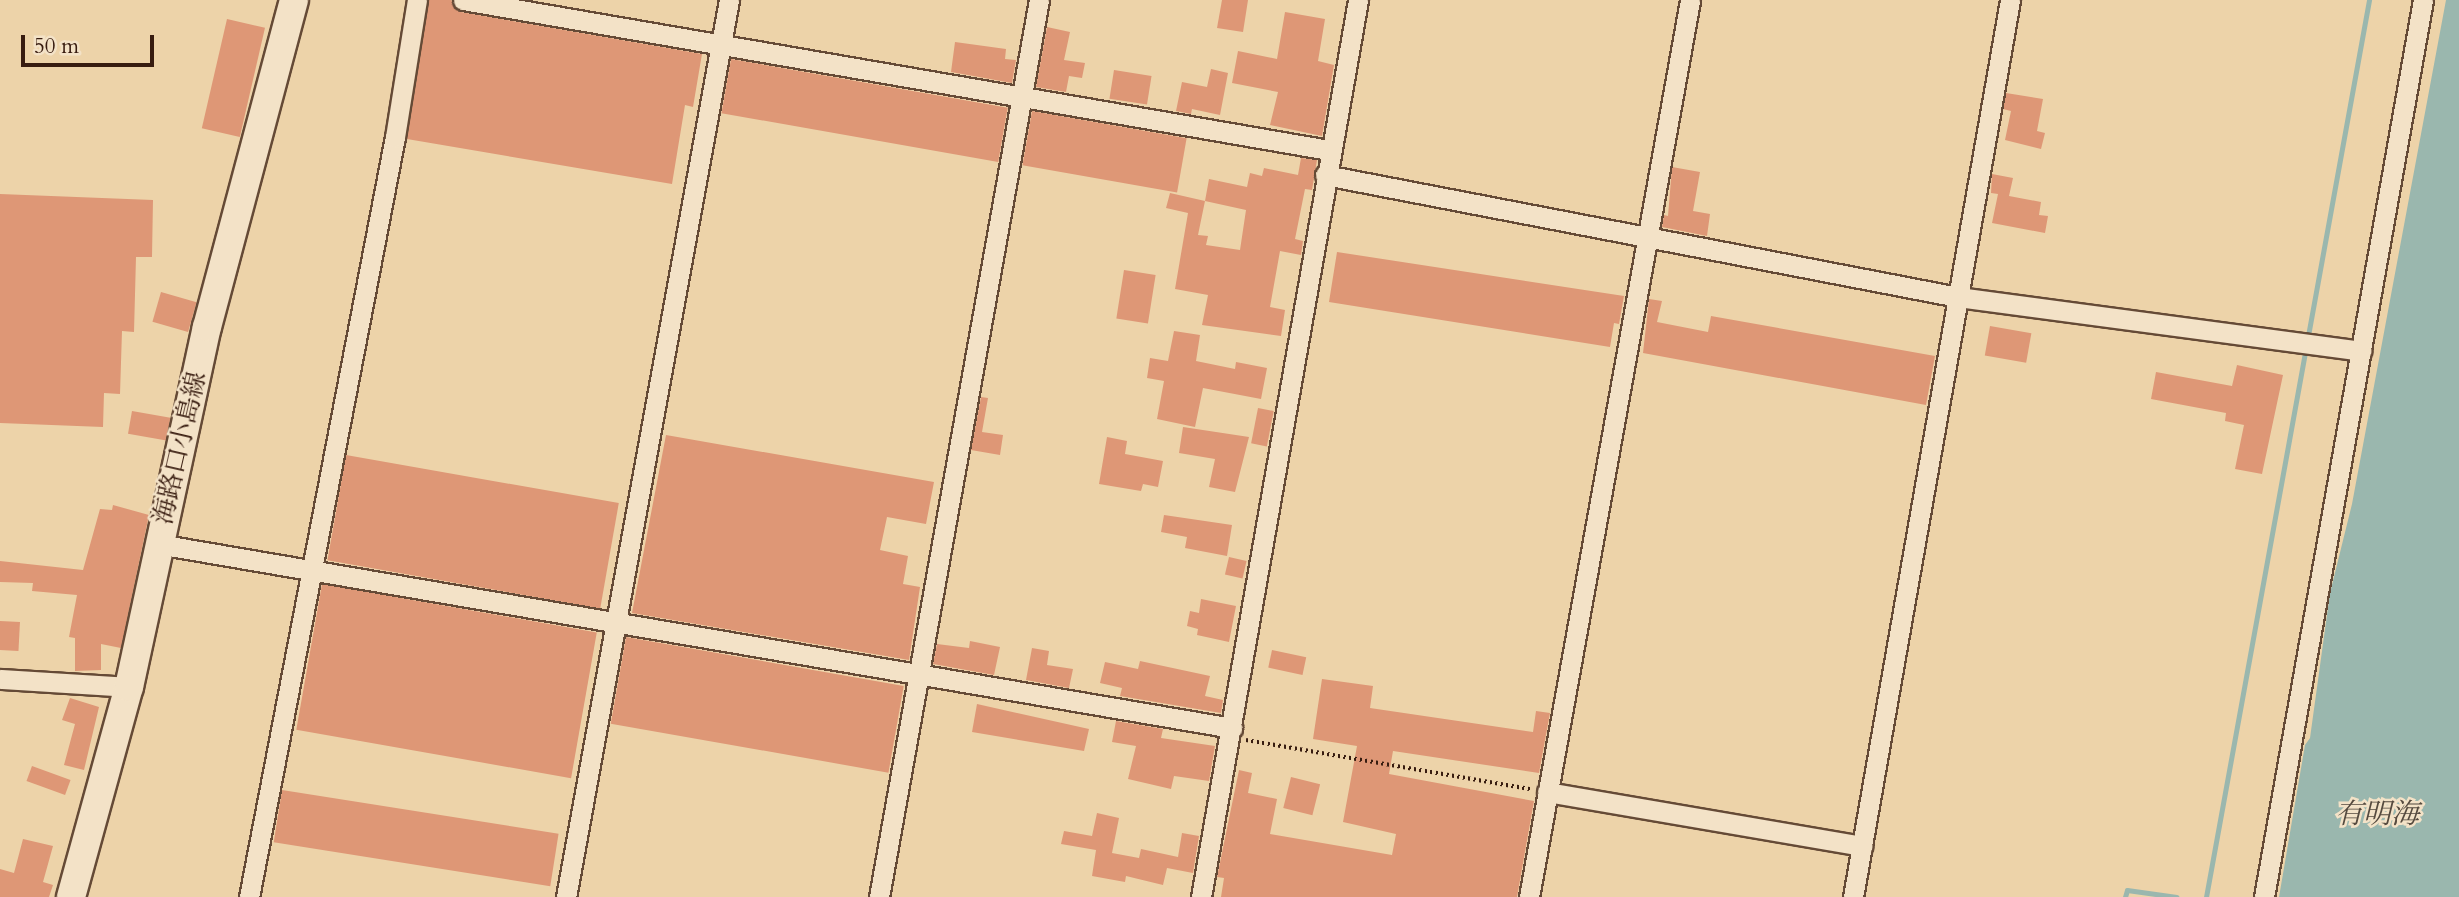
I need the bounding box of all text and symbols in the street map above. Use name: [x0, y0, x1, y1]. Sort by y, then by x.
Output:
scale bar: [24, 21, 158, 65]
text: 50 m: [34, 32, 79, 61]
street label: 海路口小島線: [147, 368, 213, 528]
water label: 有明海: [2335, 797, 2419, 831]

